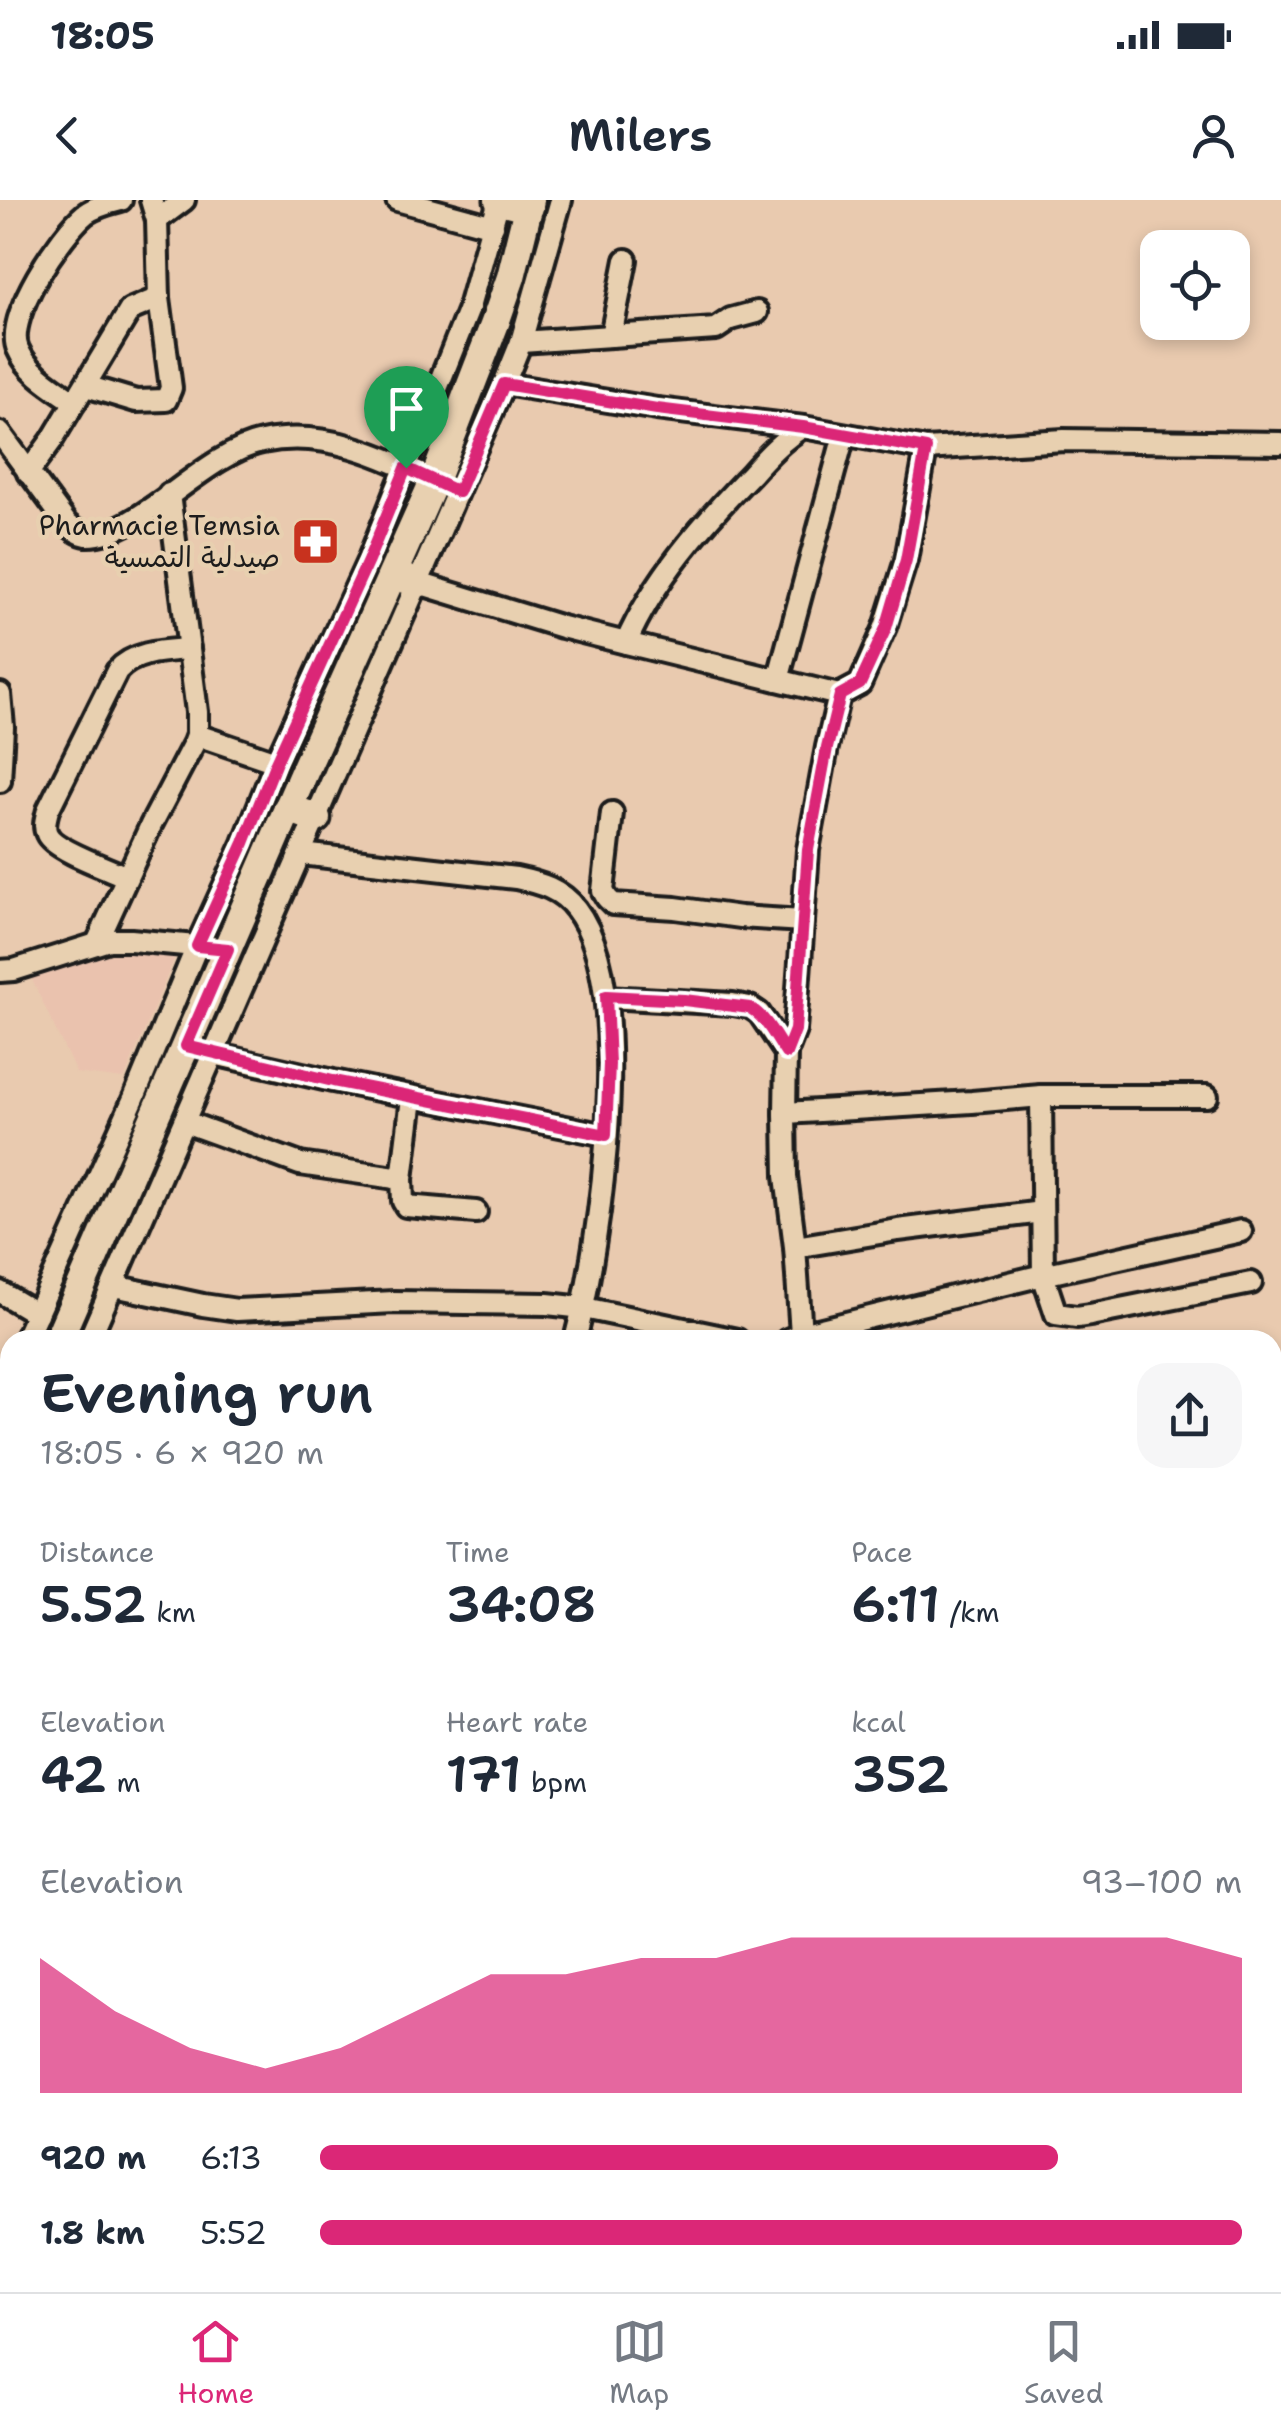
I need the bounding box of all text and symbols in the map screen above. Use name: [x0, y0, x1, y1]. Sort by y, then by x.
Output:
text: 18:05: [50, 10, 155, 61]
text: Milers: [569, 105, 712, 165]
icon: back: [40, 108, 95, 163]
icon: person: [1186, 108, 1241, 163]
map controls: [1140, 230, 1250, 340]
button: locate: [1140, 230, 1250, 340]
pin: [364, 366, 449, 469]
icon: arrive: [379, 381, 434, 436]
place label: Pharmacie Temsia صيدلية التمسية: [39, 506, 280, 576]
pharmacy icon: Pharmacie Temsia صيدلية التمسية: [289, 515, 341, 567]
text: Evening run: [40, 1356, 373, 1430]
button: share: [1137, 1363, 1242, 1468]
text: 18:05 · 6 × 920 m: [40, 1431, 324, 1474]
text: Distance: [40, 1533, 155, 1571]
text: Time: [446, 1533, 510, 1571]
text: Pace: [851, 1533, 913, 1571]
text: 5.52: [40, 1571, 147, 1638]
text: 34:08: [446, 1571, 597, 1638]
text: 6:11: [851, 1571, 940, 1638]
text: km: [147, 1593, 196, 1631]
text: /km: [940, 1593, 1000, 1631]
text: Elevation: [40, 1703, 165, 1741]
text: Heart rate: [446, 1703, 588, 1741]
text: kcal: [851, 1703, 906, 1741]
text: 42: [40, 1741, 107, 1808]
text: 171: [446, 1741, 521, 1808]
text: 352: [851, 1741, 950, 1808]
text: m: [107, 1763, 141, 1801]
text: bpm: [521, 1763, 587, 1801]
text: Elevation: [40, 1860, 183, 1903]
text: 93–100 m: [1081, 1860, 1242, 1903]
text: 920 m: [40, 2136, 146, 2179]
text: 6:13: [200, 2136, 262, 2179]
text: 1.8 km: [40, 2211, 145, 2254]
text: 5:52: [200, 2211, 267, 2254]
tab: Home: [177, 2314, 254, 2412]
tab: Map: [609, 2314, 669, 2412]
tab: Saved: [1024, 2314, 1104, 2412]

